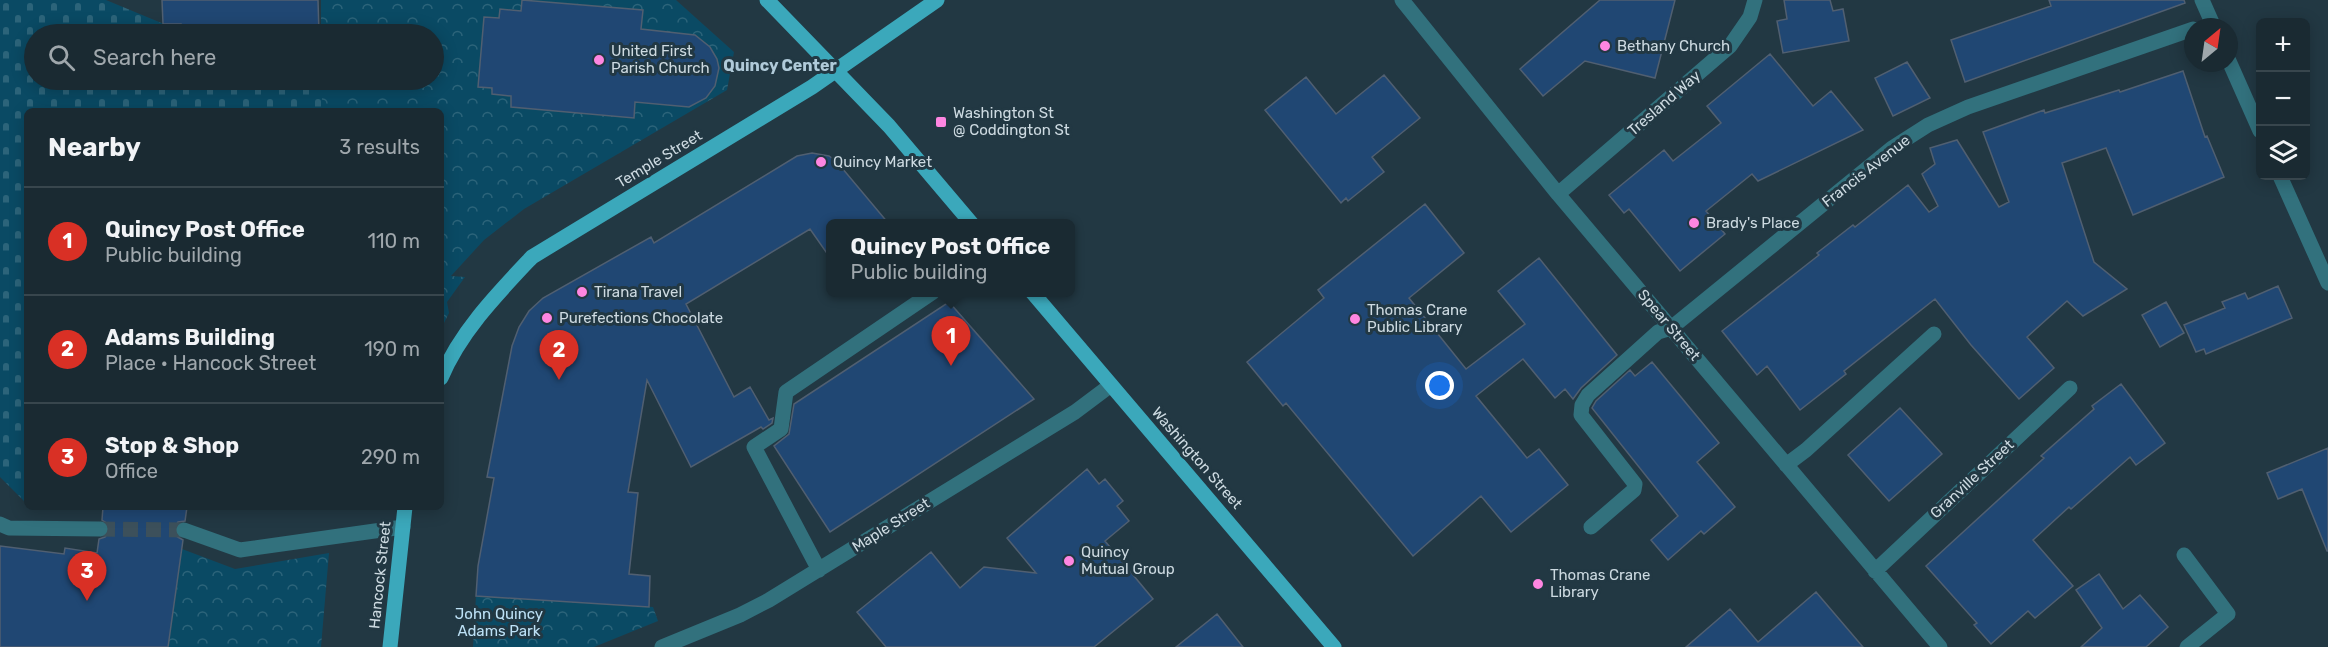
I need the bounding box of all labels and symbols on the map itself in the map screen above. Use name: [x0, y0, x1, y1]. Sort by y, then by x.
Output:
north arrow: [2184, 18, 2238, 72]
place label: Bethany Church: [1617, 37, 1730, 55]
marker: Bethany Church: [1598, 39, 1612, 53]
place label: United First Parish Church: [611, 42, 710, 77]
marker: United First Parish Church: [592, 53, 606, 67]
district label: Quincy Center: [723, 56, 837, 75]
street label: Tresland Way: [1624, 67, 1704, 139]
place label: Washington St @ Coddington St: [953, 104, 1070, 139]
marker: Washington St @ Coddington St: [934, 115, 948, 129]
street label: Temple Street: [613, 126, 705, 192]
street label: Francis Avenue: [1818, 131, 1914, 211]
place label: Quincy Market: [833, 153, 932, 171]
marker: Quincy Market: [814, 155, 828, 169]
place label: Brady's Place: [1706, 214, 1800, 232]
marker: Brady's Place: [1687, 216, 1701, 230]
place label: Tirana Travel: [594, 283, 682, 301]
marker: Tirana Travel: [575, 285, 589, 299]
street label: Spear Street: [1634, 286, 1704, 364]
place label: Thomas Crane Public Library: [1367, 301, 1467, 336]
place label: Purefections Chocolate: [559, 309, 723, 327]
marker: Purefections Chocolate: [540, 311, 554, 325]
marker: Thomas Crane Public Library: [1348, 312, 1362, 326]
pin: 1: [932, 316, 970, 366]
pin: 2: [540, 330, 578, 380]
your location: [1425, 371, 1454, 400]
street label: Washington Street: [1148, 403, 1246, 513]
street label: Granville Street: [1927, 436, 2018, 522]
street label: Maple Street: [849, 494, 933, 556]
street label: Hancock Street: [365, 520, 395, 630]
place label: Quincy Mutual Group: [1081, 543, 1175, 578]
pin: 3: [68, 552, 106, 601]
marker: Quincy Mutual Group: [1062, 554, 1076, 568]
place label: Thomas Crane Library: [1550, 566, 1650, 601]
marker: Thomas Crane Library: [1531, 577, 1545, 591]
park label: John Quincy Adams Park: [455, 605, 543, 640]

